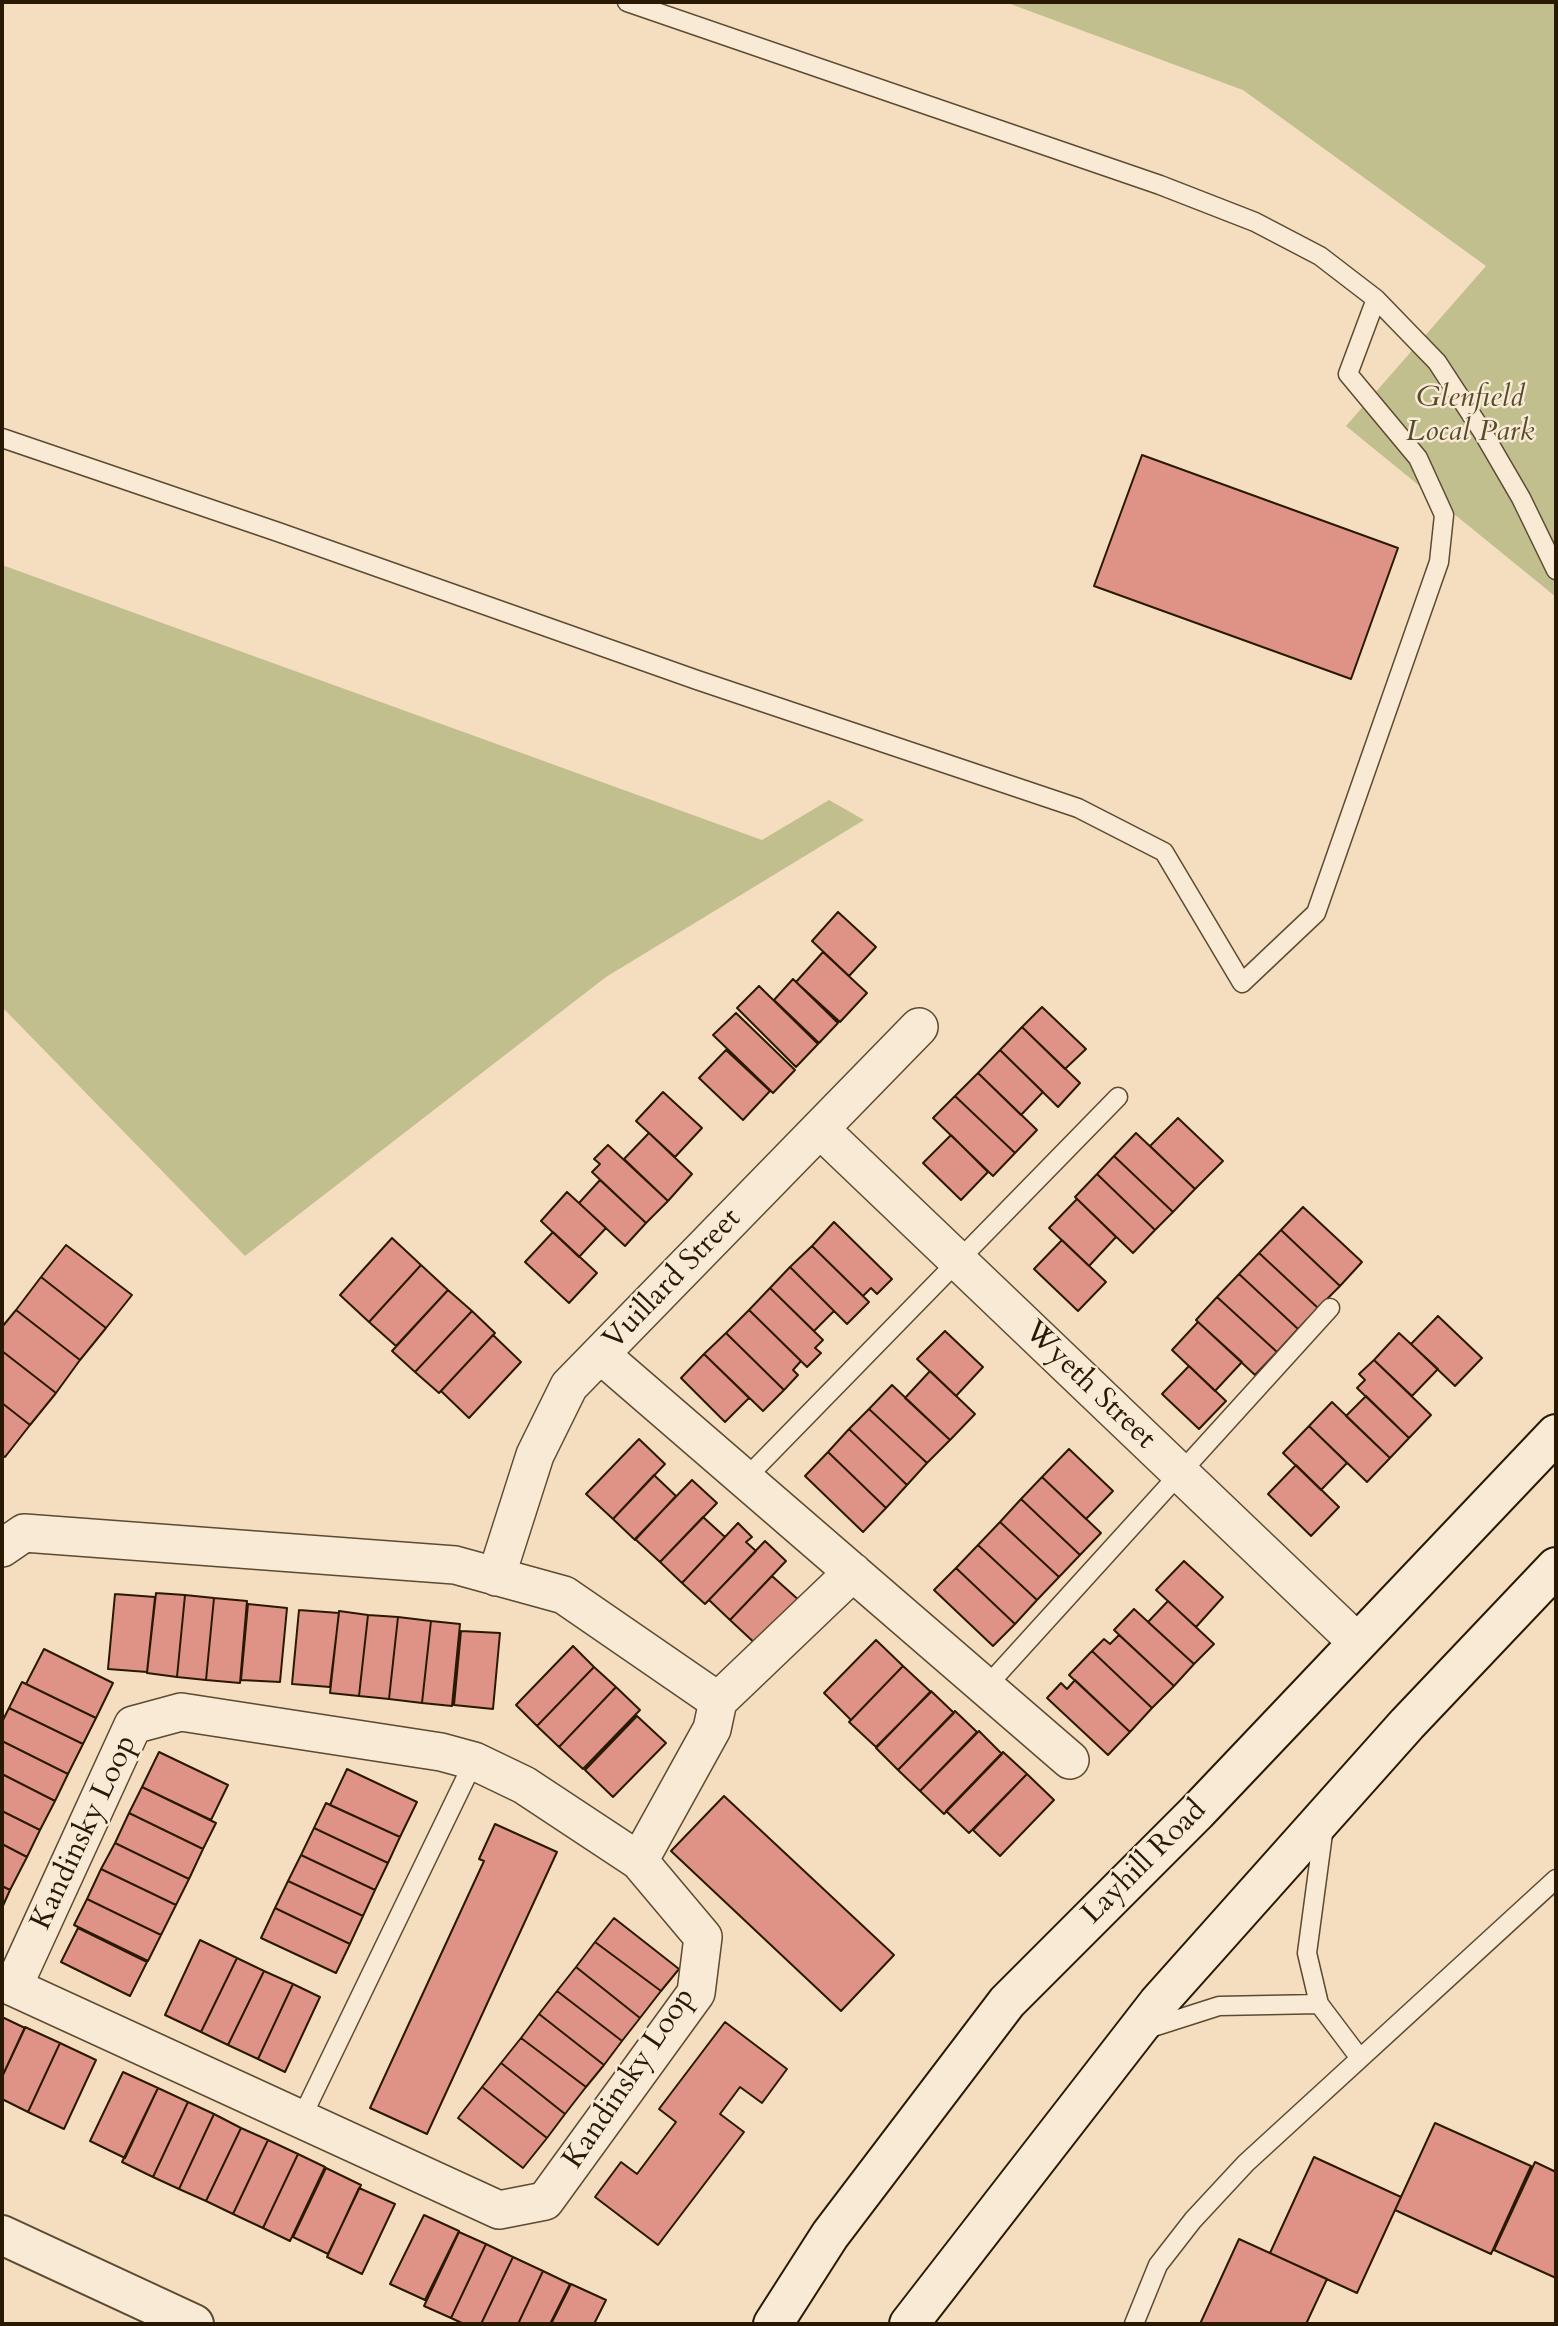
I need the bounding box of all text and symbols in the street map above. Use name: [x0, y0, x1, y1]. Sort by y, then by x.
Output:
park label: Glenfield Local Park: [1406, 381, 1534, 452]
street label: Vuillard Street: [597, 1202, 749, 1358]
street label: Wyeth Street: [1016, 1314, 1162, 1458]
street label: Kandinsky Loop: [24, 1730, 146, 1936]
street label: Layhill Road: [1075, 1793, 1215, 1933]
street label: Kandinsky Loop: [556, 1982, 704, 2176]

